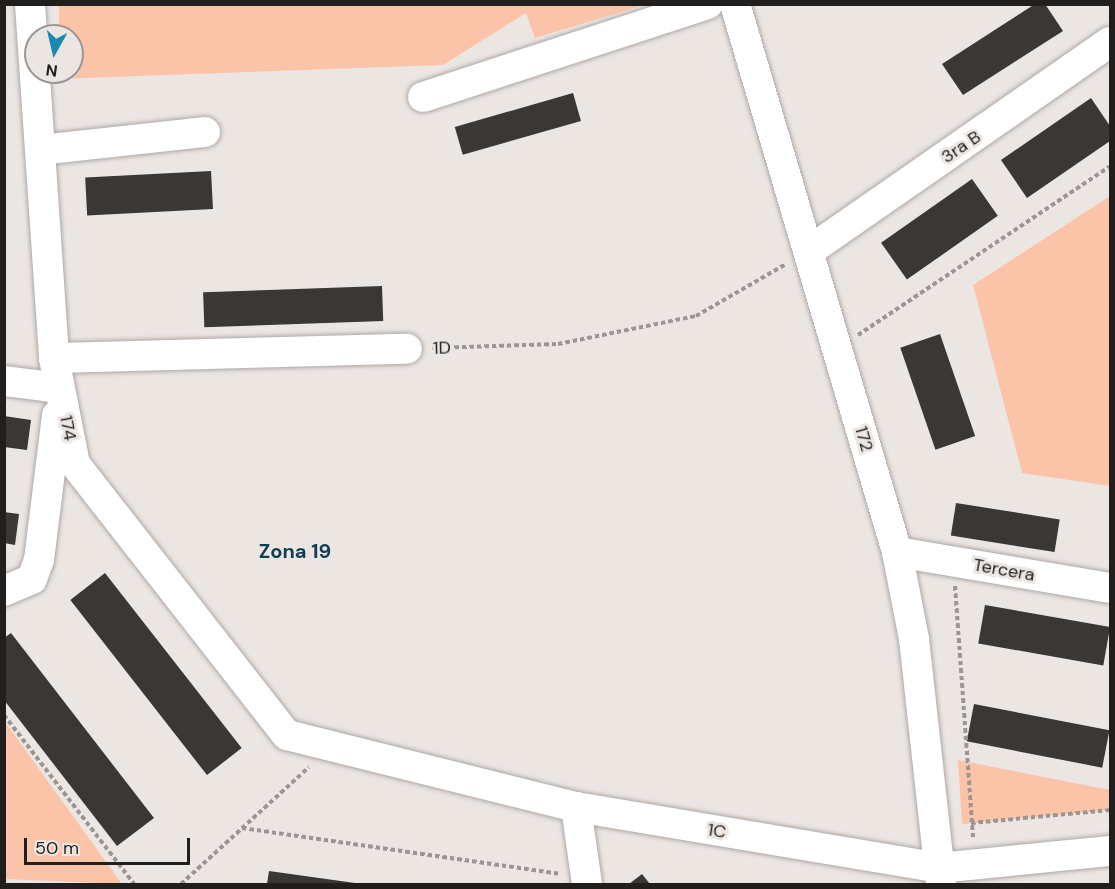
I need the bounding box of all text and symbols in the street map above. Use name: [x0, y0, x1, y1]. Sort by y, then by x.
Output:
north arrow: [24, 24, 84, 84]
text: N: [44, 59, 59, 82]
street label: 3ra B: [937, 126, 985, 168]
street label: 1D: [433, 337, 451, 359]
street label: 174: [55, 414, 81, 442]
street label: 172: [850, 424, 878, 454]
district label: Zona 19: [259, 539, 331, 563]
street label: Tercera: [972, 554, 1036, 586]
street label: 1C: [706, 819, 728, 843]
scale bar: [27, 826, 194, 864]
text: 50 m: [35, 836, 79, 860]

